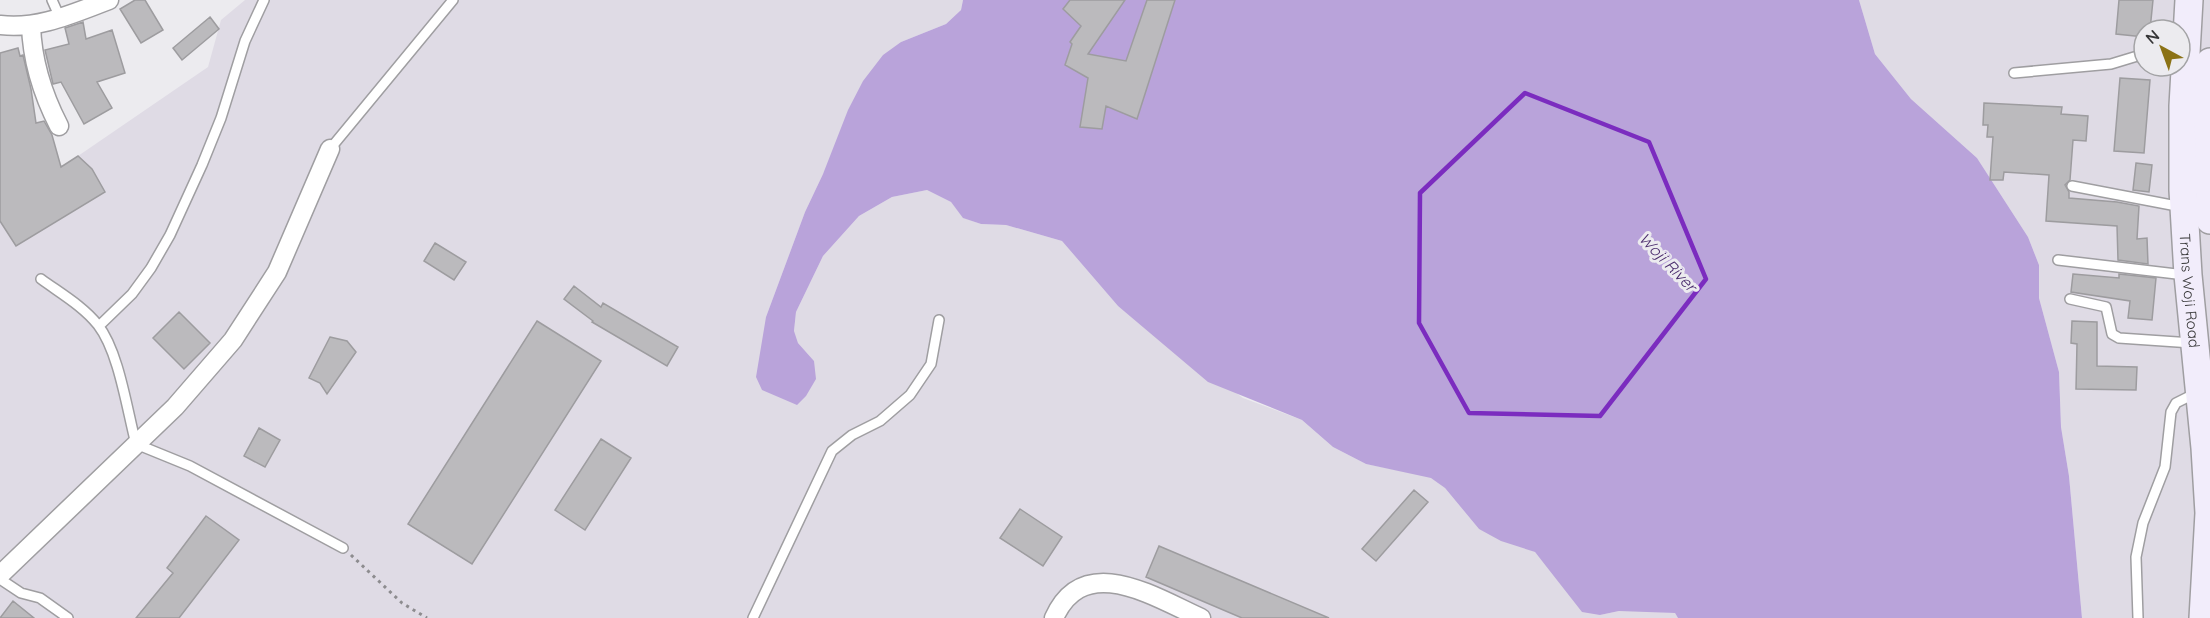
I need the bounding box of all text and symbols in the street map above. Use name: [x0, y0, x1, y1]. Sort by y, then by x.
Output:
north arrow: [2132, 18, 2192, 78]
text: N: [2141, 25, 2163, 48]
water label: Woji River: [1635, 228, 1702, 297]
street label: Trans Woji Road: [2176, 233, 2205, 349]

